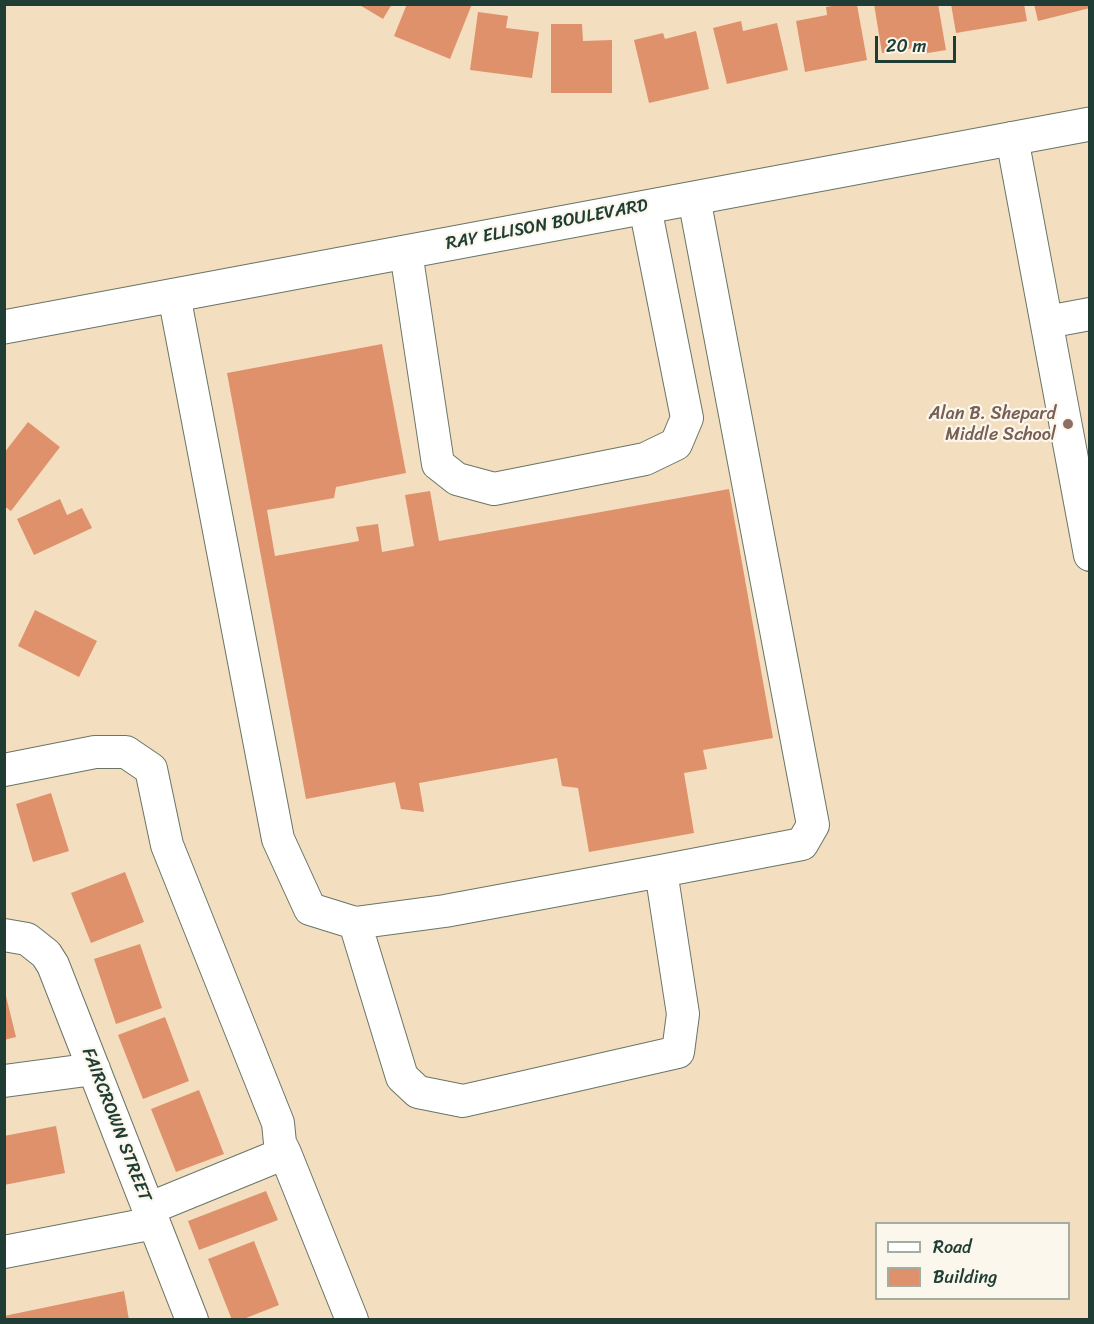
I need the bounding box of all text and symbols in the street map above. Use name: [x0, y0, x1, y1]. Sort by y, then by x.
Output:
scale bar: [878, 24, 959, 62]
text: 20 m: [886, 30, 926, 62]
street label: RAY ELLISON BOULEVARD: [444, 195, 650, 255]
place label: Alan B. Shepard Middle School: [929, 403, 1056, 446]
marker: Alan B. Shepard Middle School: [1061, 417, 1075, 431]
street label: FAIRCROWN STREET: [77, 1045, 155, 1205]
legend: [875, 1222, 1070, 1300]
text: Road: [933, 1231, 972, 1263]
text: Building: [933, 1261, 997, 1293]

